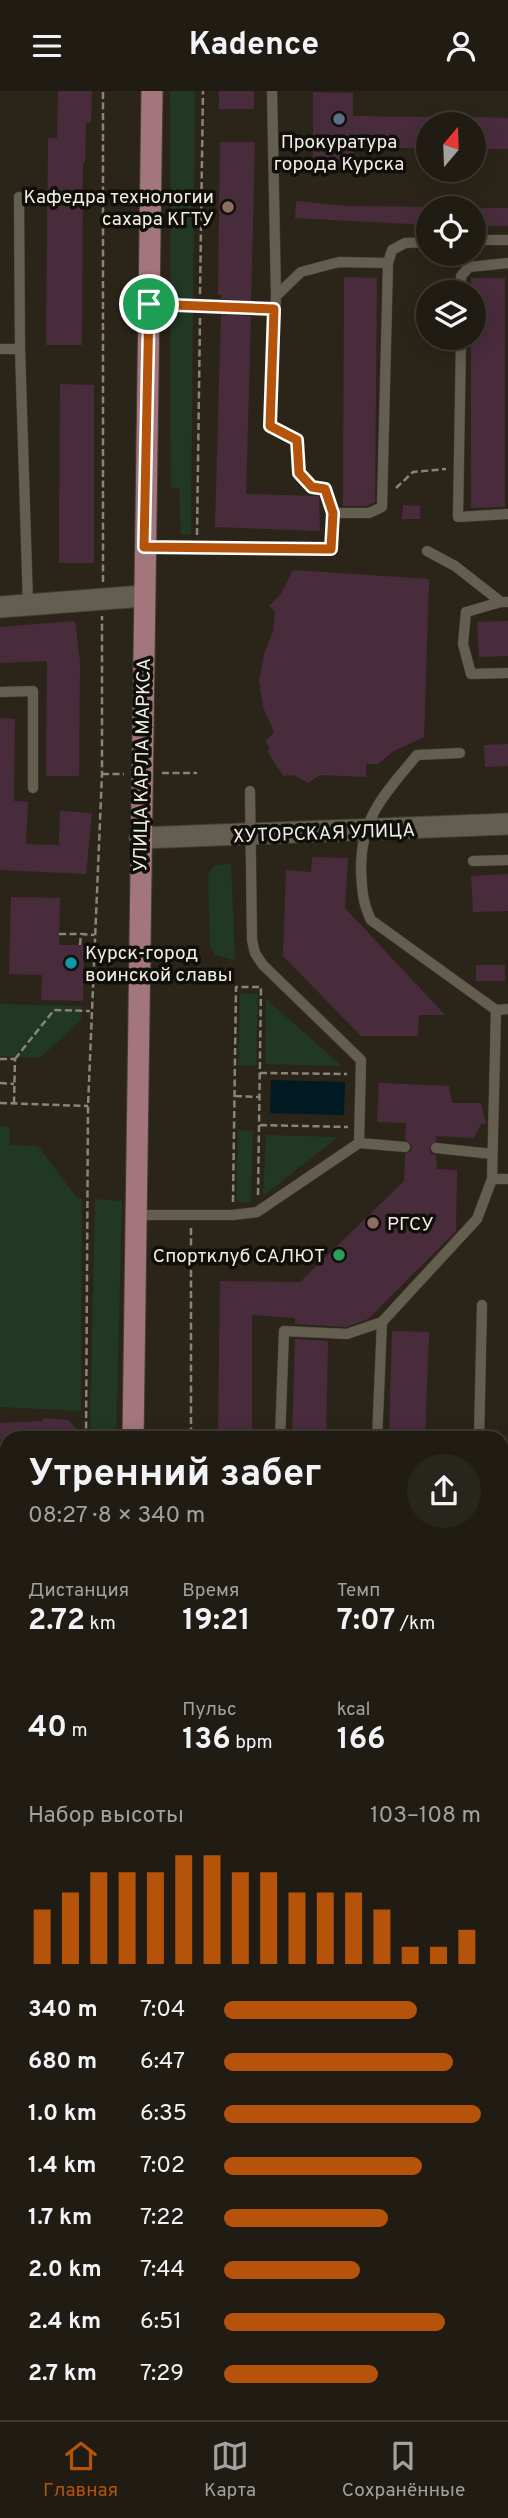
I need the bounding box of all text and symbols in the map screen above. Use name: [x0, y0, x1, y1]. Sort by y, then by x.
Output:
text: Kadence: [189, 26, 319, 66]
icon: menu: [28, 27, 66, 65]
icon: person: [442, 27, 480, 65]
marker: Прокуратура города Курска: [331, 111, 347, 127]
north arrow: [416, 112, 486, 182]
map controls: [416, 112, 486, 350]
place label: Прокуратура города Курска: [274, 131, 404, 177]
place label: Кафедра технологии сахара КГТУ: [24, 186, 214, 232]
button: locate: [416, 196, 486, 266]
marker: Кафедра технологии сахара КГТУ: [220, 199, 236, 215]
pin: [119, 274, 179, 334]
button: layers: [416, 280, 486, 350]
icon: arrive: [130, 285, 168, 323]
street label: УЛИЦА КАРЛА МАРКСА: [129, 658, 157, 872]
street label: ХУТОРСКАЯ УЛИЦА: [233, 819, 416, 849]
place label: Курск-город воинской славы: [85, 942, 232, 988]
marker: Курск-город воинской славы: [63, 955, 79, 971]
place label: РГСУ: [387, 1213, 434, 1237]
marker: РГСУ: [365, 1215, 381, 1231]
place label: Спортклуб САЛЮТ: [153, 1245, 325, 1269]
marker: Спортклуб САЛЮТ: [331, 1247, 347, 1263]
text: Утренний забег: [28, 1451, 322, 1500]
button: share: [407, 1454, 481, 1528]
text: 08:27 · 8 × 340 m: [28, 1502, 205, 1531]
text: Дистанция: [28, 1579, 129, 1603]
text: Время: [182, 1579, 239, 1603]
text: Темп: [337, 1579, 380, 1603]
text: 2.72: [28, 1603, 85, 1640]
text: 19:21: [182, 1603, 250, 1640]
text: 7:07: [337, 1603, 395, 1640]
text: km: [85, 1612, 116, 1636]
text: /km: [395, 1612, 435, 1636]
text: Пульс: [182, 1698, 236, 1722]
text: kcal: [337, 1698, 370, 1722]
text: 40: [28, 1710, 67, 1747]
text: m: [67, 1719, 88, 1743]
text: 136: [182, 1722, 231, 1759]
text: 166: [337, 1722, 386, 1759]
text: bpm: [231, 1731, 273, 1755]
text: Набор высоты: [28, 1802, 184, 1831]
text: 103–108 m: [370, 1802, 481, 1831]
text: 340 m: [28, 1996, 98, 2025]
text: 7:04: [140, 1996, 185, 2025]
text: 680 m: [28, 2048, 97, 2077]
text: 6:47: [140, 2048, 185, 2077]
text: 1.0 km: [28, 2100, 97, 2129]
text: 6:35: [140, 2100, 187, 2129]
text: 1.4 km: [28, 2152, 96, 2181]
text: 7:02: [140, 2152, 185, 2181]
text: 1.7 km: [28, 2204, 92, 2233]
text: 7:22: [140, 2204, 184, 2233]
text: 2.0 km: [28, 2256, 102, 2285]
text: 7:44: [140, 2256, 185, 2285]
text: 2.4 km: [28, 2308, 101, 2337]
text: 6:51: [140, 2308, 182, 2337]
text: 2.7 km: [28, 2360, 97, 2389]
text: 7:29: [140, 2360, 184, 2389]
tab: Главная: [43, 2437, 118, 2503]
tab: Карта: [204, 2437, 256, 2503]
tab: Сохранённые: [342, 2437, 465, 2503]

